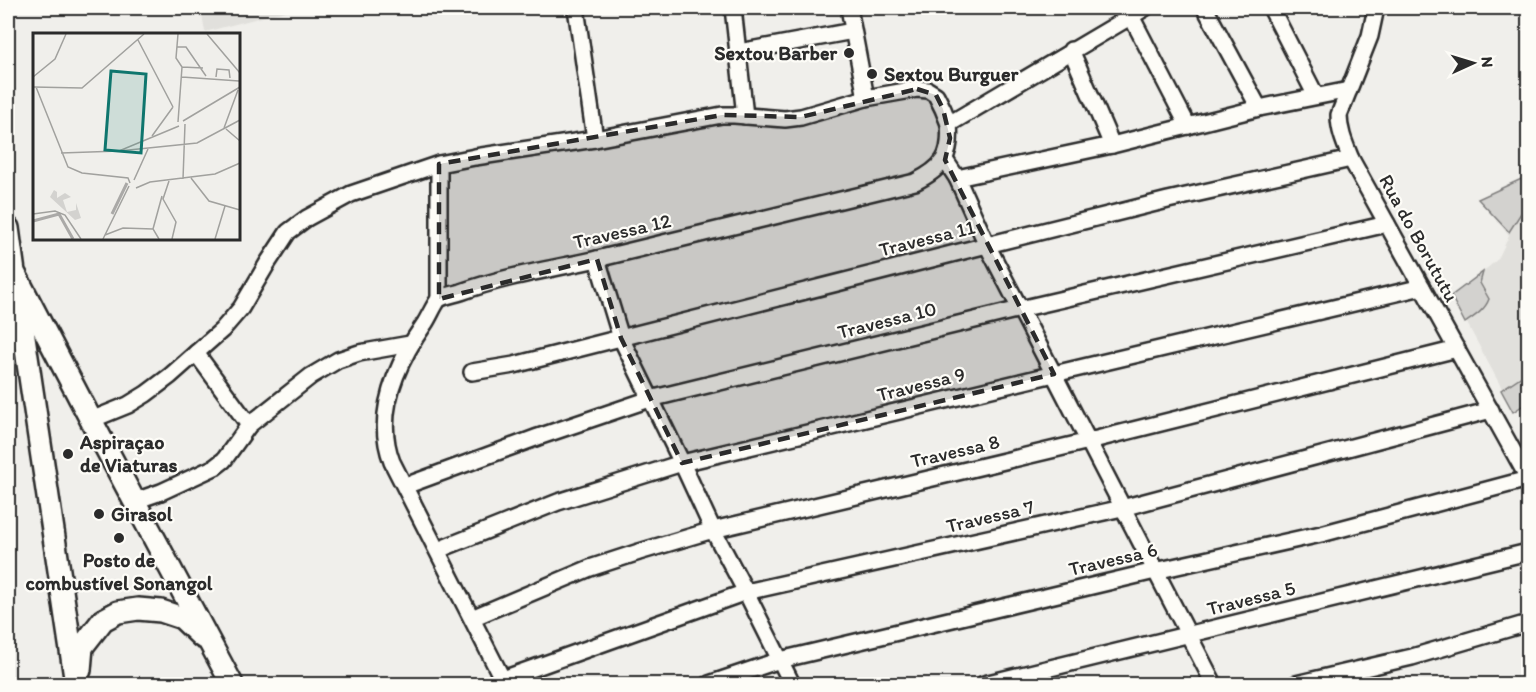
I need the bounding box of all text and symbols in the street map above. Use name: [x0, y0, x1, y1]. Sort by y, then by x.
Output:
inset map: [33, 33, 240, 240]
north arrow: [1443, 33, 1503, 93]
place label: Sextou Barber: [714, 41, 837, 65]
marker: Sextou Barber: [842, 46, 856, 60]
text: N: [1478, 56, 1497, 68]
place label: Sextou Burguer: [884, 62, 1019, 87]
marker: Sextou Burguer: [865, 67, 879, 81]
street label: Rua do Borututu: [1374, 170, 1464, 306]
street label: Travessa 12: [571, 208, 674, 254]
street label: Travessa 11: [876, 214, 978, 262]
street label: Travessa 10: [835, 296, 939, 344]
street label: Travessa 9: [874, 361, 968, 407]
street label: Travessa 8: [908, 429, 1002, 473]
place label: Aspiraçao de Viaturas: [79, 430, 178, 477]
marker: Aspiraçao de Viaturas: [61, 447, 75, 461]
street label: Travessa 7: [944, 494, 1036, 538]
place label: Girasol: [111, 502, 173, 526]
marker: Girasol: [92, 507, 106, 521]
marker: Posto de combustível Sonangol: [112, 531, 126, 545]
street label: Travessa 6: [1066, 537, 1160, 581]
place label: Posto de combustível Sonangol: [25, 548, 213, 596]
street label: Travessa 5: [1204, 575, 1298, 621]

